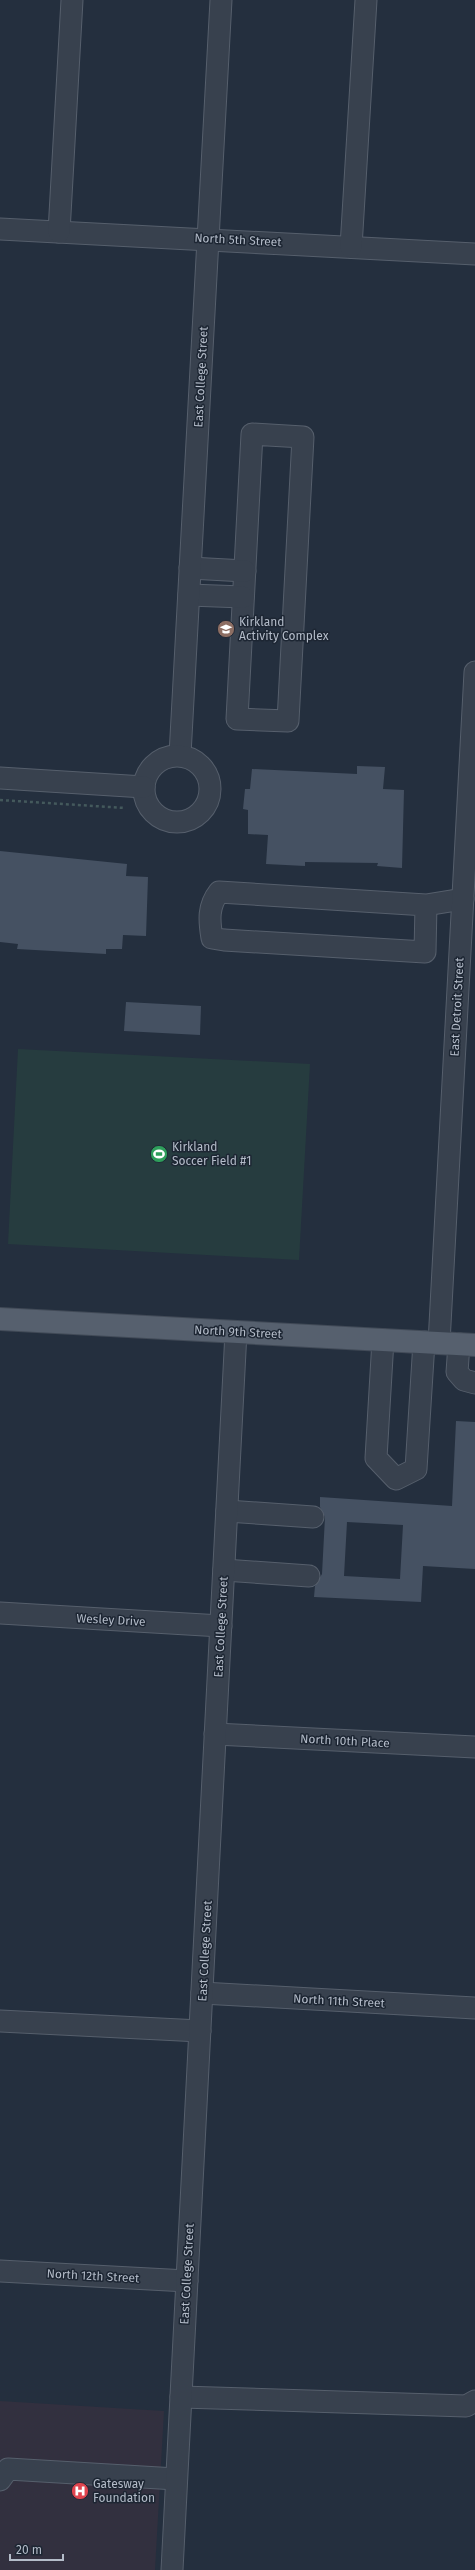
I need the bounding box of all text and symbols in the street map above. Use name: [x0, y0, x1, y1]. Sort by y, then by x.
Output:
street label: North 5th Street: [194, 231, 283, 249]
street label: East College Street: [191, 325, 211, 428]
place label: Kirkland Activity Complex: [239, 615, 329, 643]
school or university icon: Kirkland Activity Complex: [216, 619, 236, 639]
street label: East Detroit Street: [447, 956, 467, 1057]
place label: Kirkland Soccer Field #1: [172, 1140, 252, 1168]
sports icon: Kirkland Soccer Field #1: [149, 1144, 169, 1164]
street label: North 9th Street: [194, 1323, 283, 1341]
street label: East College Street: [211, 1575, 231, 1678]
street label: Wesley Drive: [76, 1611, 146, 1629]
street label: North 10th Place: [300, 1732, 390, 1750]
street label: East College Street: [195, 1899, 215, 2002]
street label: North 11th Street: [293, 1992, 386, 2010]
street label: East College Street: [177, 2222, 197, 2325]
street label: North 12th Street: [46, 2267, 140, 2285]
place label: Gatesway Foundation: [93, 2477, 155, 2505]
hospital icon: Gatesway Foundation: [70, 2481, 90, 2501]
scale bar: [10, 2536, 63, 2562]
text: 20 m: [16, 2543, 42, 2557]

